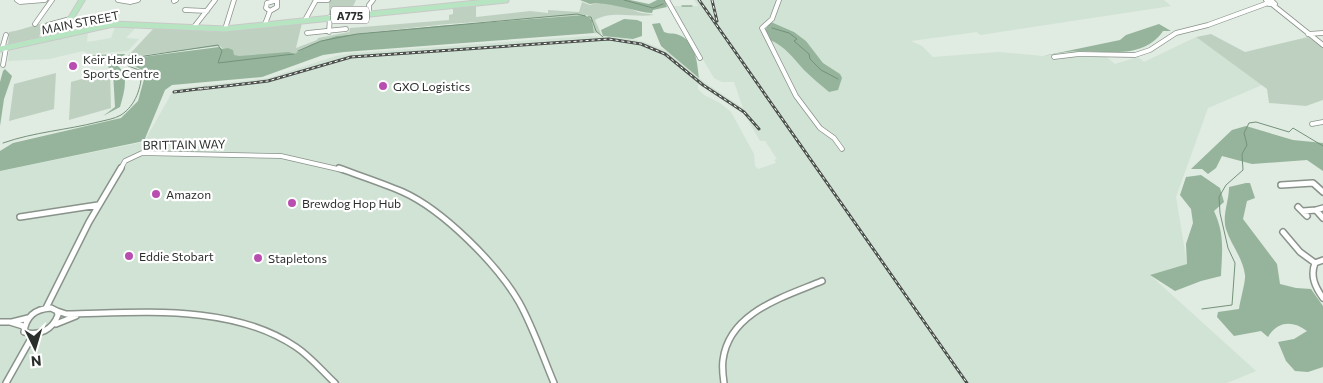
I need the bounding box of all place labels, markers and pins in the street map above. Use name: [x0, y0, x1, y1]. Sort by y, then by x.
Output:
place label: Keir Hardie Sports Centre: [83, 52, 159, 80]
marker: Keir Hardie Sports Centre: [67, 60, 79, 72]
place label: GXO Logistics: [393, 79, 470, 93]
marker: GXO Logistics: [377, 80, 389, 92]
place label: Amazon: [166, 187, 211, 201]
marker: Amazon: [150, 188, 162, 200]
place label: Brewdog Hop Hub: [302, 196, 401, 210]
marker: Brewdog Hop Hub: [286, 197, 298, 209]
place label: Eddie Stobart: [139, 249, 214, 263]
marker: Eddie Stobart: [123, 250, 135, 262]
place label: Stapletons: [268, 251, 327, 265]
marker: Stapletons: [252, 252, 264, 264]

